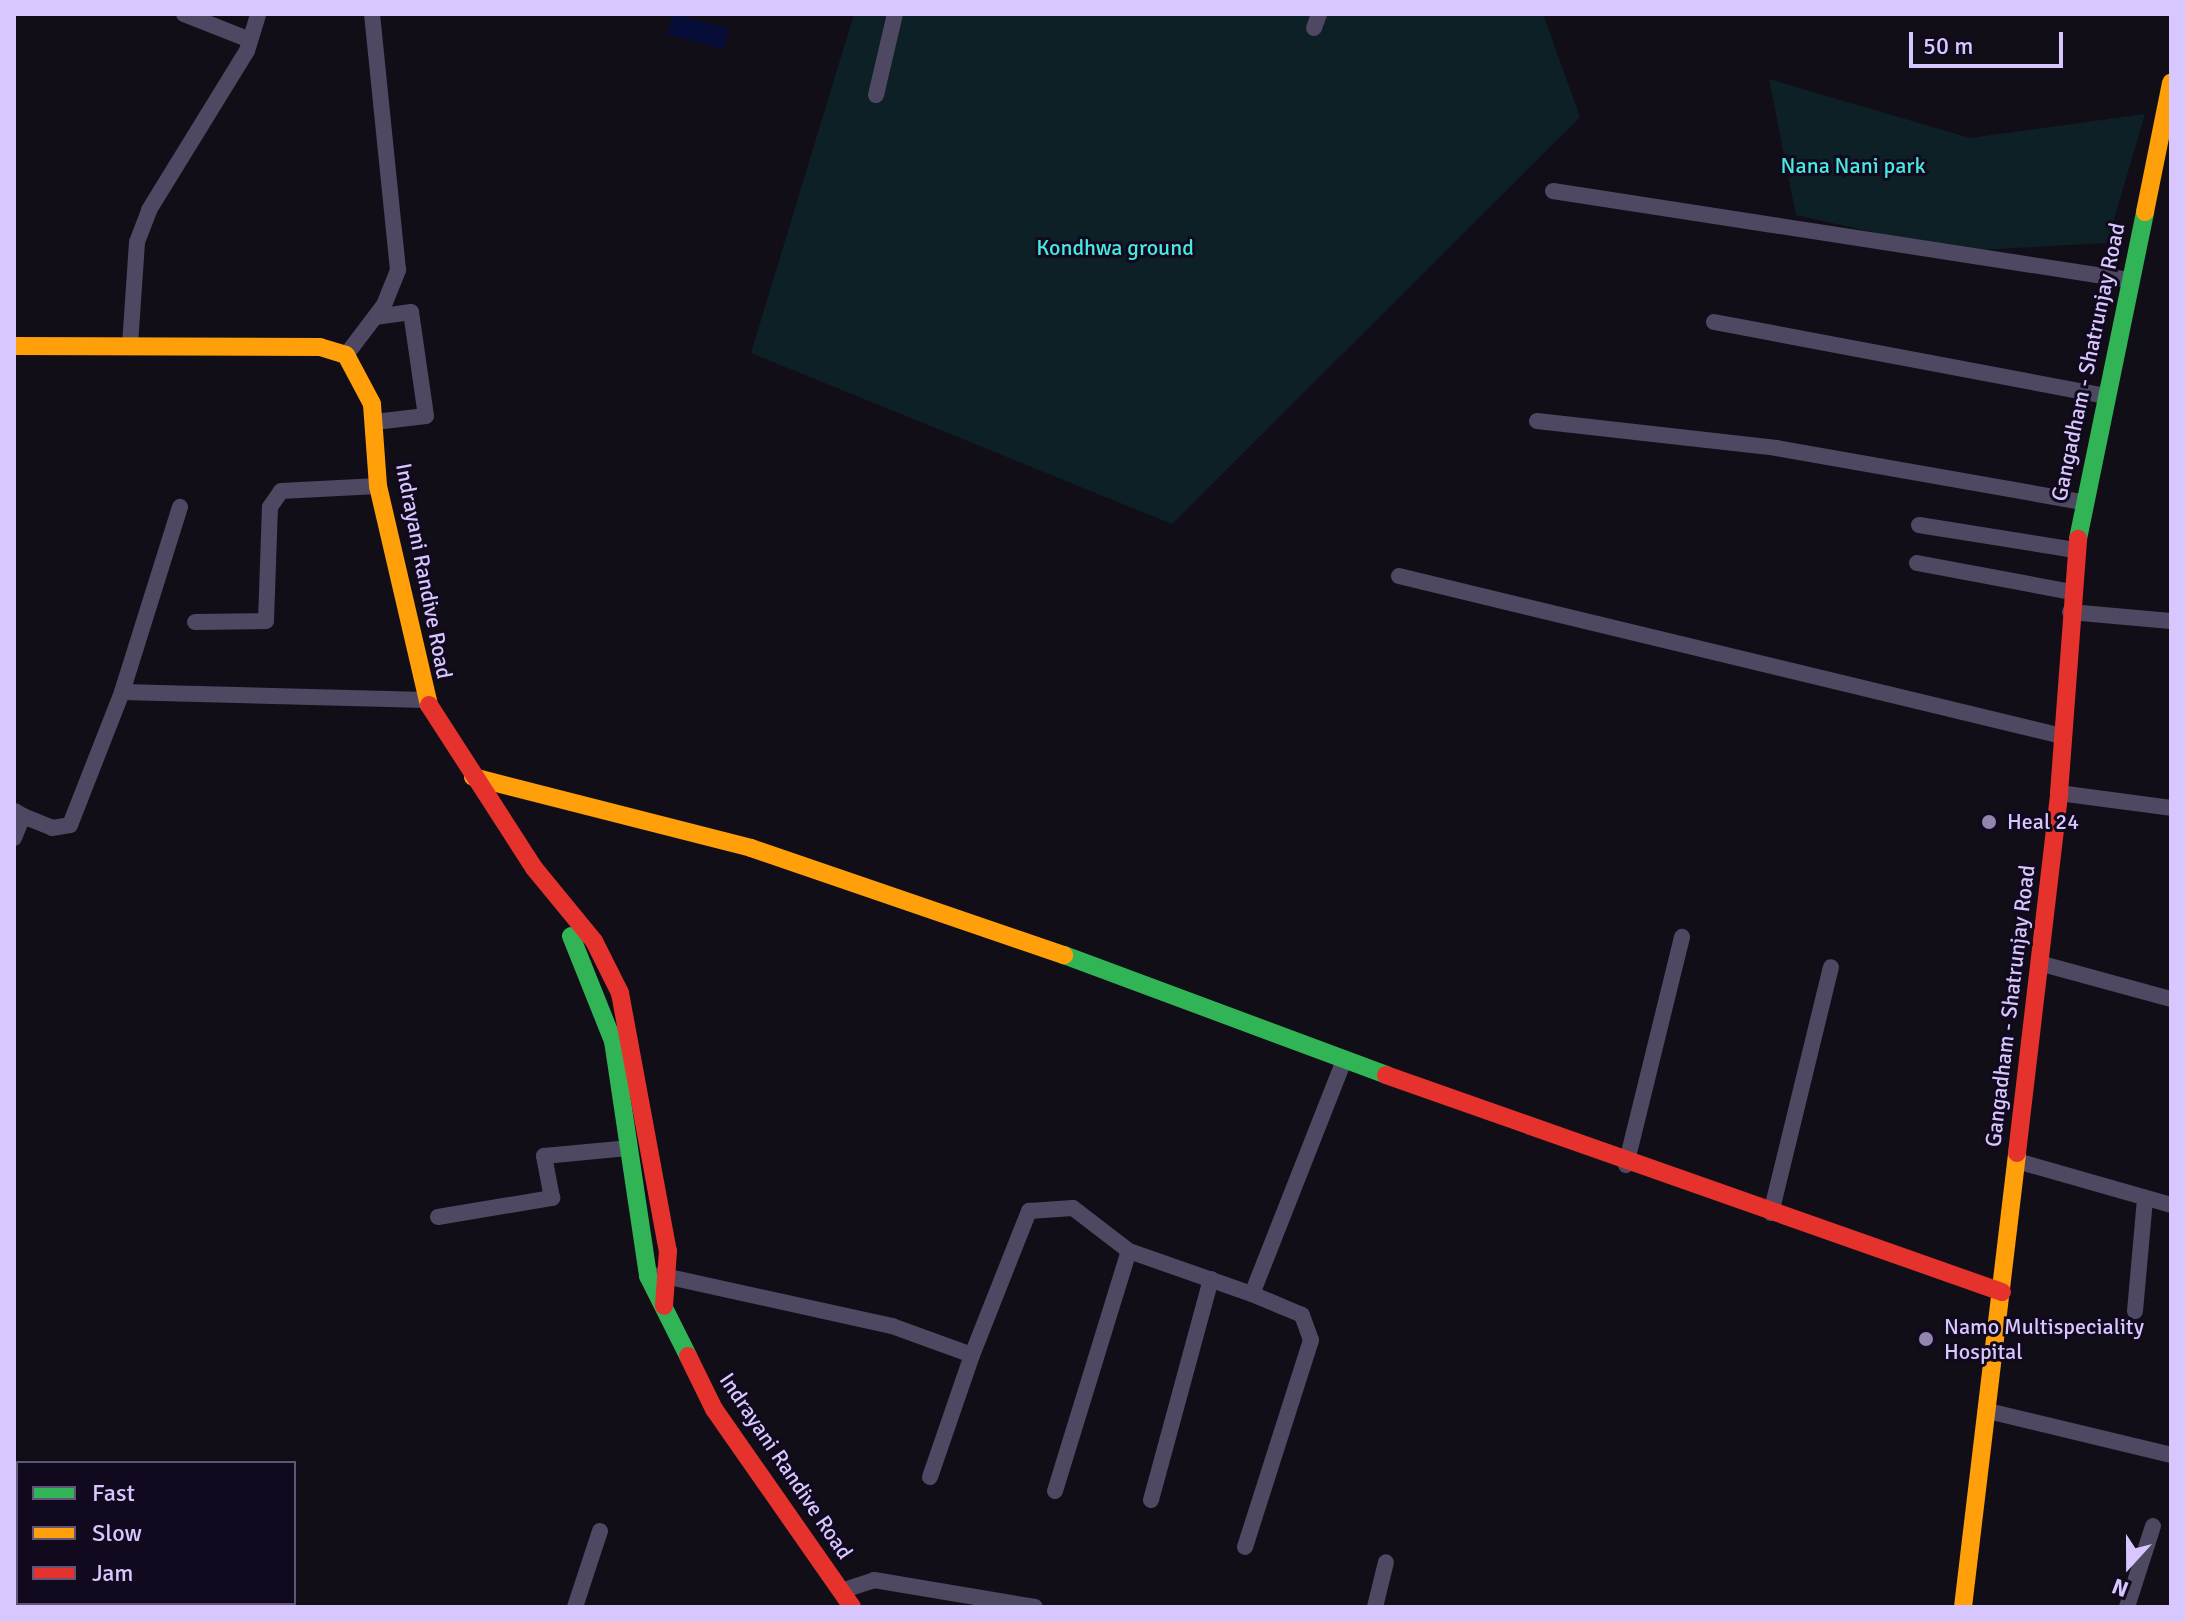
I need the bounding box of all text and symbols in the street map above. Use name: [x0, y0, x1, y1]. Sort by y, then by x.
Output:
scale bar: [1913, 16, 2067, 66]
text: 50 m: [1923, 31, 1973, 61]
park label: Nana Nani park: [1781, 153, 1925, 179]
street label: Gangadham - Shatrunjay Road: [2046, 220, 2130, 504]
park label: Kondhwa ground: [1036, 235, 1194, 261]
street label: Indrayani Randive Road: [390, 461, 458, 681]
place label: Heal 24: [2007, 809, 2079, 835]
marker: Heal 24: [1978, 811, 2000, 833]
street label: Gangadham - Shatrunjay Road: [1980, 864, 2040, 1148]
place label: Namo Multispeciality Hospital: [1944, 1313, 2144, 1364]
marker: Namo Multispeciality Hospital: [1915, 1328, 1937, 1350]
street label: Indrayani Randive Road: [714, 1368, 858, 1564]
legend: [16, 1461, 296, 1605]
text: Fast: [92, 1478, 135, 1508]
text: Slow: [92, 1518, 142, 1548]
north arrow: [2089, 1525, 2169, 1605]
text: Jam: [92, 1558, 133, 1588]
text: N: [2108, 1573, 2132, 1603]

